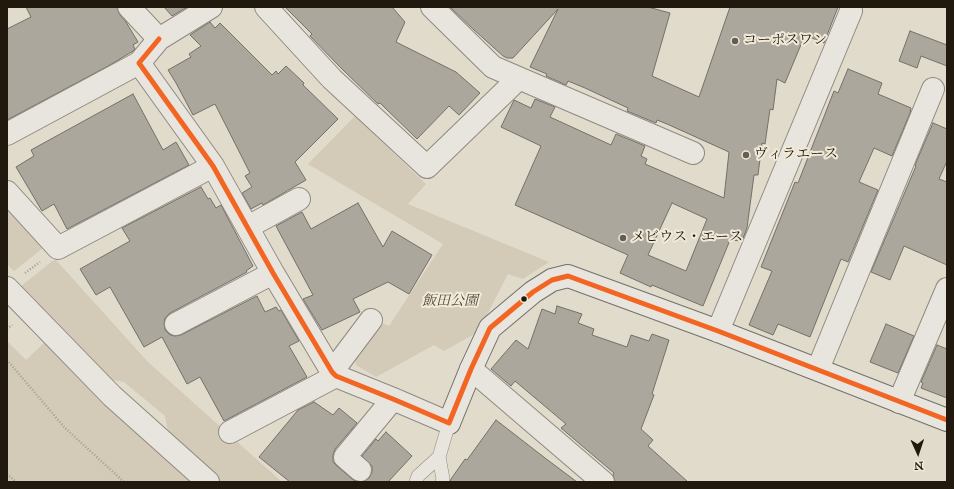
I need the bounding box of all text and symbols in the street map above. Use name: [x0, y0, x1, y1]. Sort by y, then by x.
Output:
place label: コーポスワン: [743, 33, 827, 49]
marker: コーポスワン: [730, 36, 740, 46]
place label: ヴィラエース: [754, 147, 838, 163]
marker: ヴィラエース: [741, 150, 751, 160]
place label: メビウス・エース: [631, 230, 743, 246]
marker: メビウス・エース: [618, 233, 628, 243]
park label: 飯田公園: [422, 294, 478, 310]
unlabelled marker: [519, 294, 529, 304]
north arrow: [898, 433, 938, 473]
text: N: [914, 459, 924, 472]

